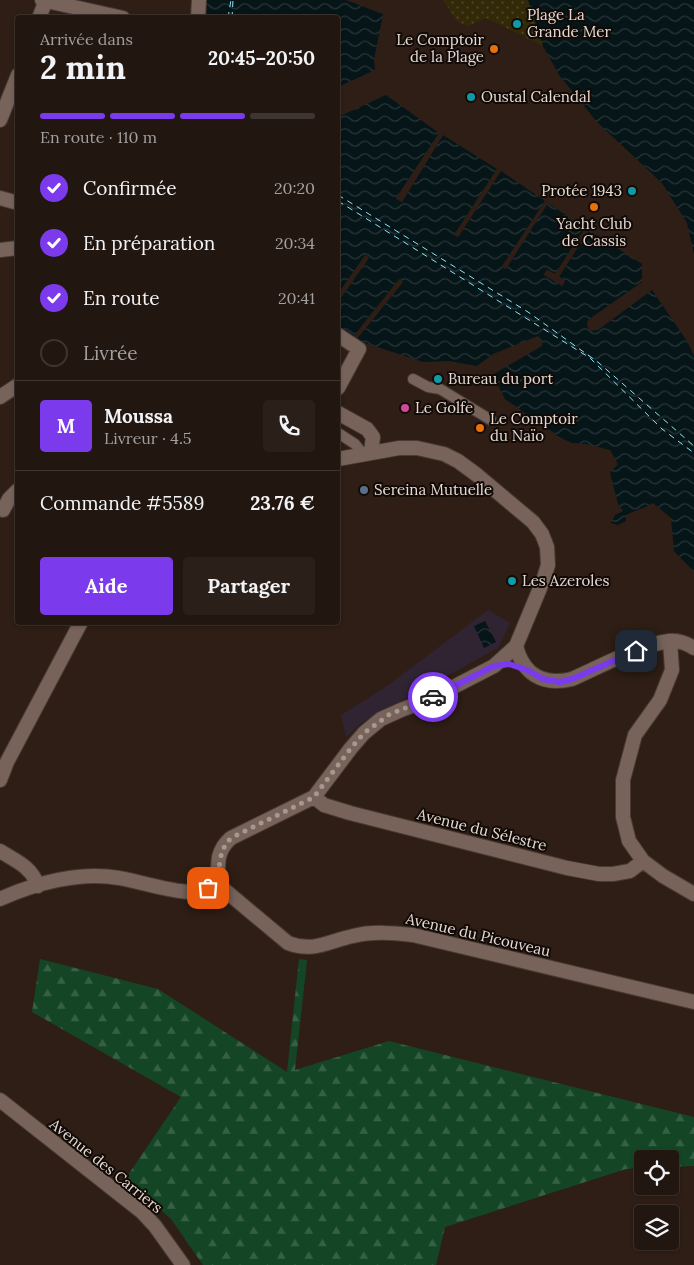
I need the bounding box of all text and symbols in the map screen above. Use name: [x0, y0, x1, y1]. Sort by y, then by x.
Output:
place label: Plage La Grande Mer: [527, 5, 611, 41]
marker: Plage La Grande Mer: [511, 18, 523, 30]
text: Arrivée dans: [40, 29, 133, 49]
place label: Le Comptoir de la Plage: [396, 30, 484, 66]
marker: Le Comptoir de la Plage: [488, 43, 500, 55]
text: 20:45–20:50: [208, 46, 315, 70]
text: 2 min: [40, 47, 126, 88]
place label: Oustal Calendal: [481, 87, 591, 106]
marker: Oustal Calendal: [465, 91, 477, 103]
text: En route · 110 m: [40, 127, 157, 147]
icon: check: [40, 174, 68, 202]
text: Confirmée: [83, 176, 176, 200]
text: 20:20: [274, 178, 315, 198]
place label: Protée 1943: [541, 181, 622, 200]
marker: Protée 1943: [626, 185, 638, 197]
marker: Yacht Club de Cassis: [588, 201, 600, 213]
place label: Yacht Club de Cassis: [555, 214, 632, 250]
icon: check: [40, 229, 68, 257]
text: En préparation: [83, 231, 215, 255]
text: 20:34: [275, 233, 315, 253]
icon: check: [40, 284, 68, 312]
text: En route: [83, 286, 160, 310]
text: 20:41: [278, 288, 315, 308]
text: Livrée: [83, 341, 138, 365]
place label: Bureau du port: [448, 369, 553, 388]
marker: Bureau du port: [432, 373, 444, 385]
place label: Le Golfe: [415, 398, 473, 417]
button: phone: [263, 400, 315, 452]
marker: Le Golfe: [399, 402, 411, 414]
text: Moussa: [104, 404, 173, 428]
place label: Le Comptoir du Naïo: [490, 409, 578, 445]
text: M: [57, 414, 75, 438]
marker: Le Comptoir du Naïo: [474, 422, 486, 434]
text: Livreur · 4.5: [104, 428, 192, 448]
place label: Sereina Mutuelle: [374, 480, 492, 499]
marker: Sereina Mutuelle: [358, 484, 370, 496]
text: Commande #5589: [40, 491, 204, 515]
text: 23.76 €: [250, 491, 315, 515]
button: Aide: [40, 557, 173, 615]
button: Partager: [183, 557, 315, 615]
place label: Les Azeroles: [522, 571, 610, 590]
marker: Les Azeroles: [506, 575, 518, 587]
pin: [615, 630, 657, 672]
icon: home: [622, 637, 650, 665]
courier: [408, 672, 458, 722]
icon: car: [419, 683, 447, 711]
street label: Avenue du Sélestre: [414, 804, 549, 855]
pin: [187, 867, 229, 909]
icon: bag: [194, 874, 222, 902]
street label: Avenue du Picouveau: [403, 908, 552, 960]
street label: Avenue des Carriers: [45, 1114, 167, 1217]
map controls: [634, 1150, 679, 1250]
button: locate: [634, 1150, 679, 1195]
button: layers: [634, 1205, 679, 1250]

